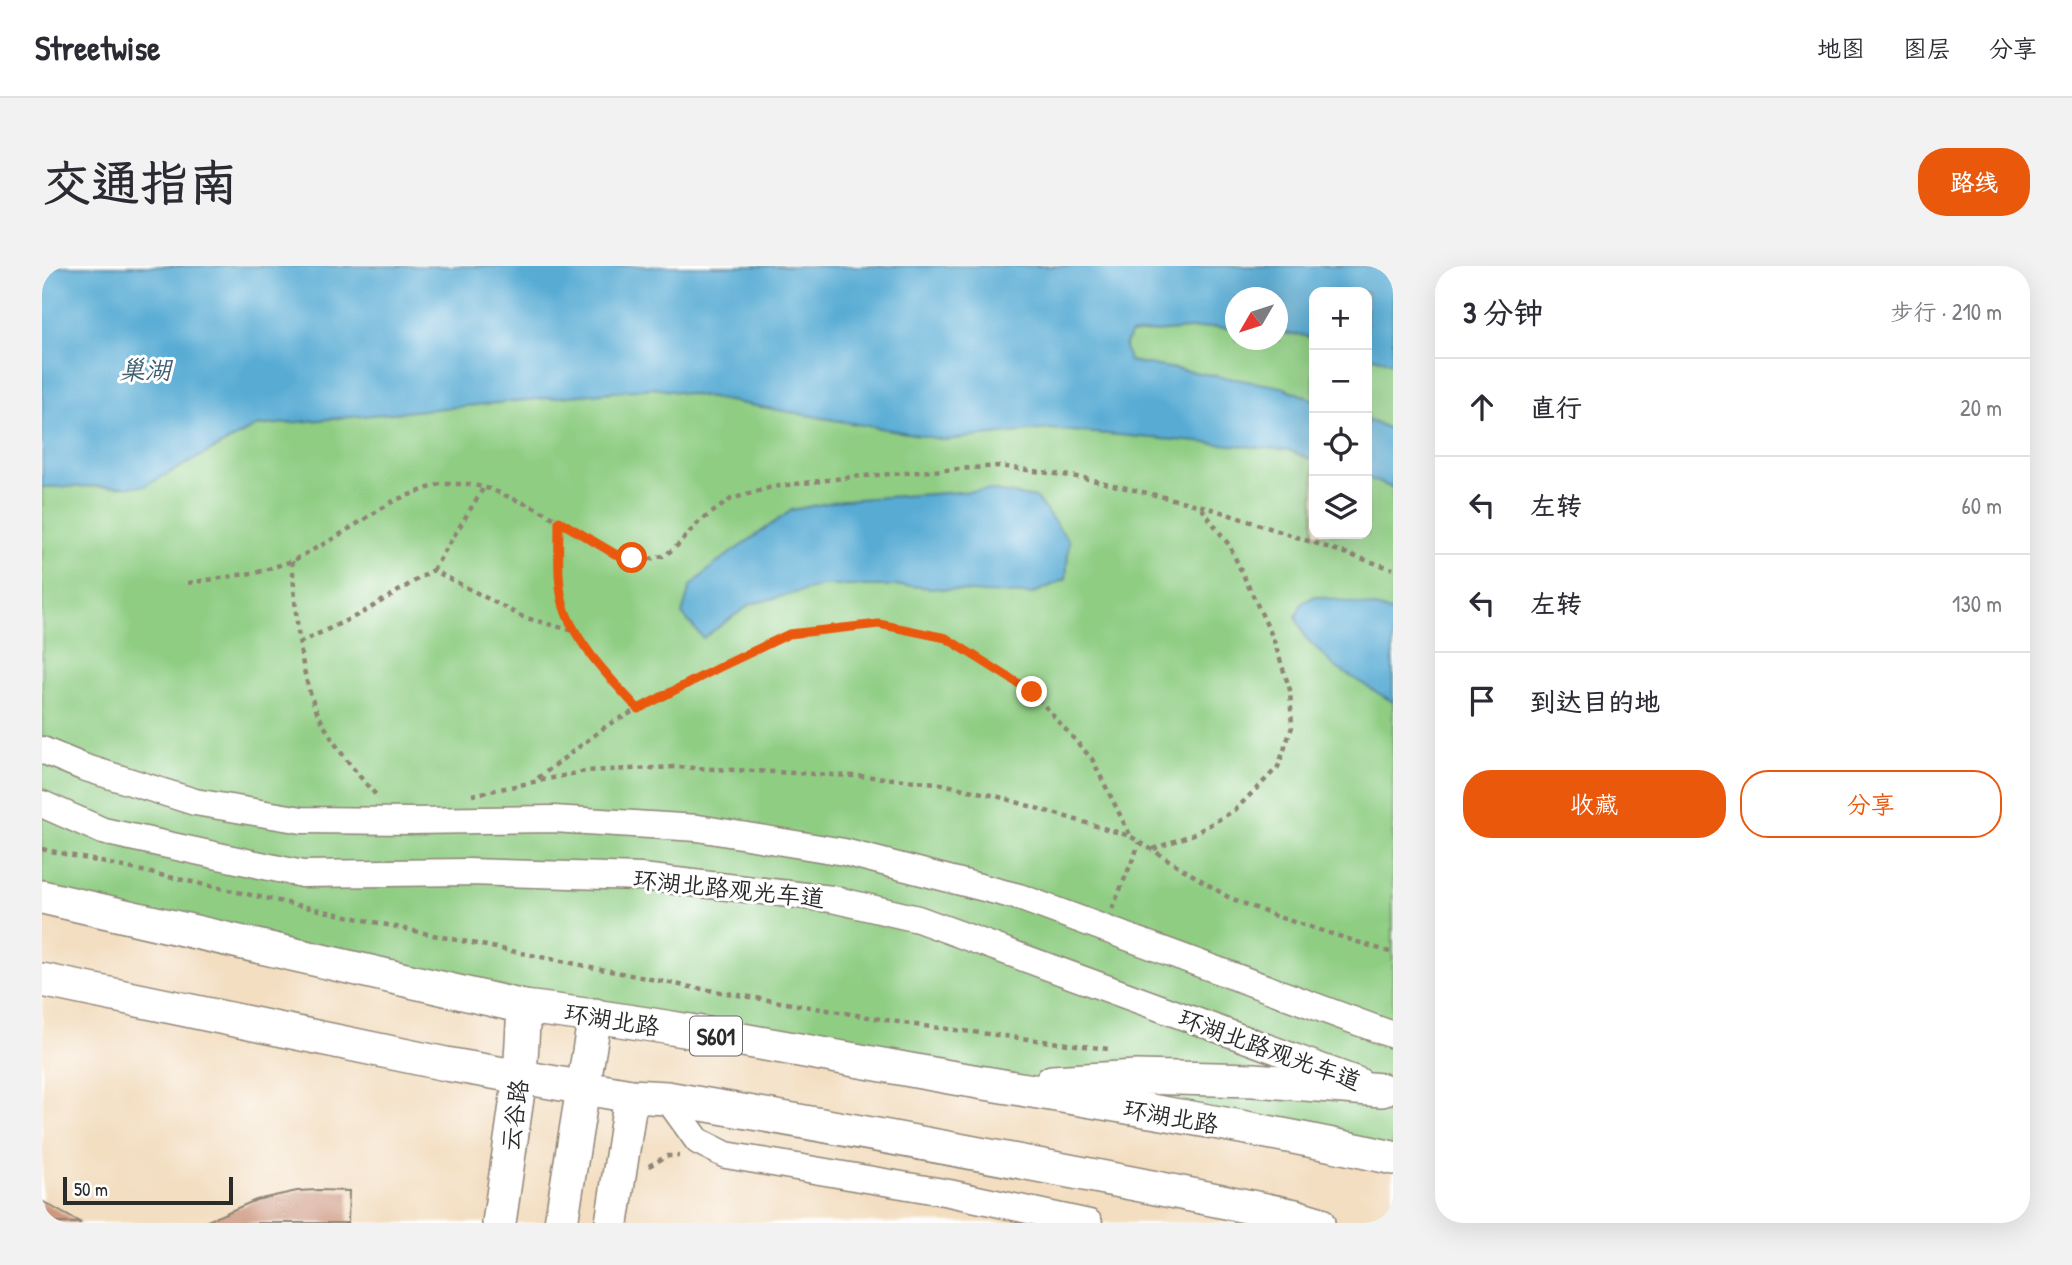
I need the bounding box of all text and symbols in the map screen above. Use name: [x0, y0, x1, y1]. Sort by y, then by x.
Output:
text: Streetwise: [35, 26, 160, 70]
text: 地图: [1817, 32, 1865, 64]
text: 图层: [1903, 32, 1951, 64]
text: 分享: [1989, 32, 2037, 64]
button: 路线: [1918, 148, 2030, 216]
text: 交通指南: [42, 149, 238, 215]
north arrow: [1225, 287, 1288, 350]
map controls: [1309, 287, 1372, 539]
button: +: [1309, 287, 1372, 350]
text: 3 分钟: [1463, 292, 1543, 332]
text: 步行 · 210 m: [1890, 296, 2002, 327]
button: −: [1309, 350, 1372, 413]
water label: 巢湖: [119, 352, 174, 387]
icon: ahead: [1463, 388, 1501, 426]
text: 直行: [1530, 390, 1582, 425]
text: 20 m: [1960, 392, 2002, 423]
button: locate: [1309, 413, 1372, 476]
button: layers: [1309, 476, 1372, 539]
icon: left: [1463, 486, 1501, 524]
text: 左转: [1530, 488, 1582, 523]
text: 60 m: [1962, 490, 2002, 521]
route start: [616, 542, 647, 573]
icon: left: [1463, 584, 1501, 622]
text: 左转: [1530, 586, 1582, 621]
text: 130 m: [1952, 588, 2002, 619]
route end: [1016, 676, 1047, 707]
icon: arrive: [1463, 682, 1501, 720]
text: 到达目的地: [1530, 684, 1660, 719]
button: 收藏: [1463, 770, 1726, 838]
button: 分享: [1740, 770, 2002, 838]
street label: 环湖北路观光车道: [632, 862, 826, 914]
street label: 环湖北路: [562, 996, 662, 1042]
street label: 环湖北路观光车道: [1174, 1001, 1366, 1097]
road number: S601: [690, 1016, 742, 1056]
street label: 云谷路: [493, 1077, 535, 1153]
street label: 环湖北路: [1121, 1092, 1221, 1140]
scale bar: [63, 1174, 233, 1206]
text: 50 m: [74, 1176, 108, 1202]

